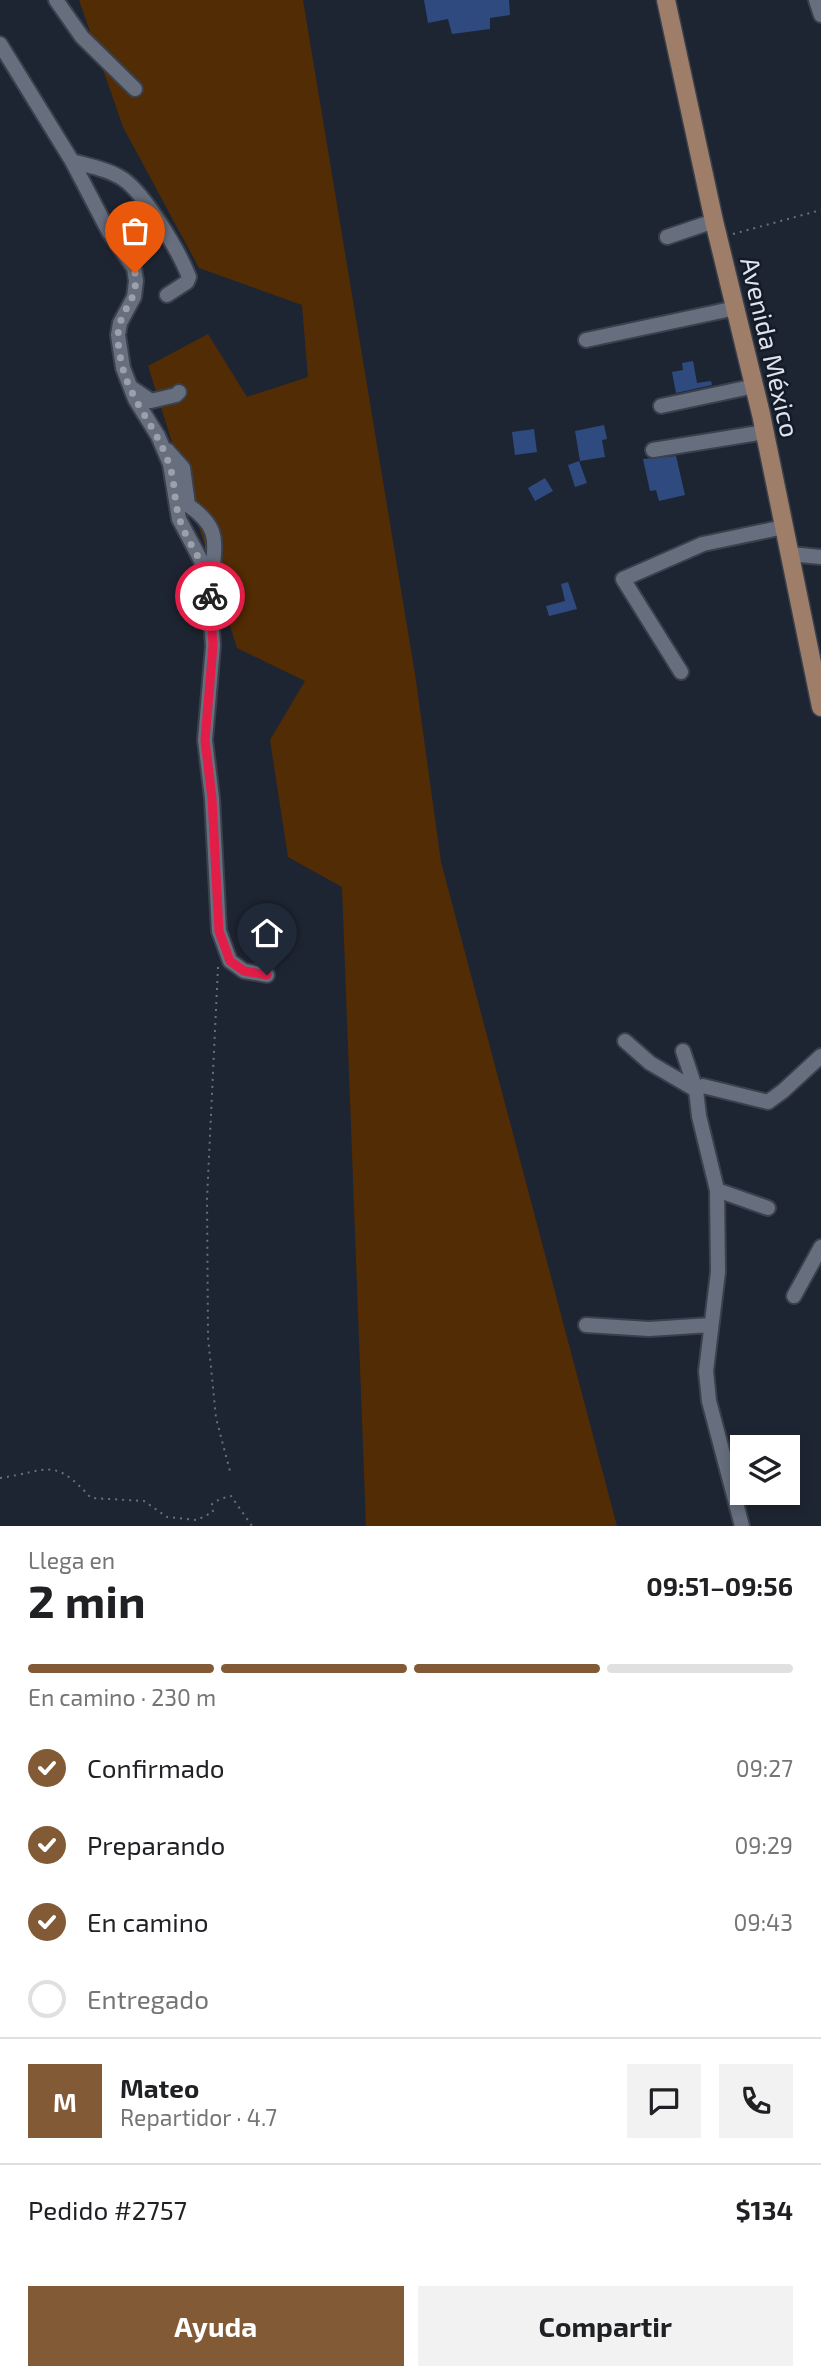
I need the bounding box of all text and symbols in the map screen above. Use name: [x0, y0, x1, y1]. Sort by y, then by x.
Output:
pin: [105, 201, 165, 273]
icon: bag: [116, 212, 154, 250]
street label: Avenida México: [735, 254, 807, 440]
courier: [175, 561, 245, 631]
icon: bike: [191, 577, 229, 615]
pin: [237, 903, 297, 975]
icon: home: [248, 914, 286, 952]
map controls: [730, 1435, 800, 1505]
button: layers: [730, 1435, 800, 1505]
text: Llega en: [28, 1546, 115, 1574]
text: 09:51–09:56: [646, 1570, 793, 1601]
text: 2 min: [28, 1572, 146, 1627]
text: En camino · 230 m: [28, 1683, 216, 1711]
icon: check: [28, 1749, 66, 1787]
text: Confirmado: [87, 1752, 225, 1783]
text: 09:27: [736, 1754, 793, 1782]
icon: check: [28, 1826, 66, 1864]
text: Preparando: [87, 1829, 225, 1860]
text: 09:29: [734, 1831, 793, 1859]
icon: check: [28, 1903, 66, 1941]
text: En camino: [87, 1906, 209, 1937]
text: 09:43: [734, 1908, 793, 1936]
text: Entregado: [87, 1983, 209, 2014]
button: chat: [627, 2064, 701, 2138]
button: phone: [719, 2064, 793, 2138]
text: Mateo: [120, 2072, 199, 2103]
text: M: [53, 2086, 77, 2117]
text: Repartidor · 4.7: [120, 2103, 277, 2131]
text: Pedido #2757: [28, 2194, 187, 2225]
text: $134: [735, 2194, 793, 2225]
button: Ayuda: [28, 2286, 404, 2366]
button: Compartir: [418, 2286, 793, 2366]

